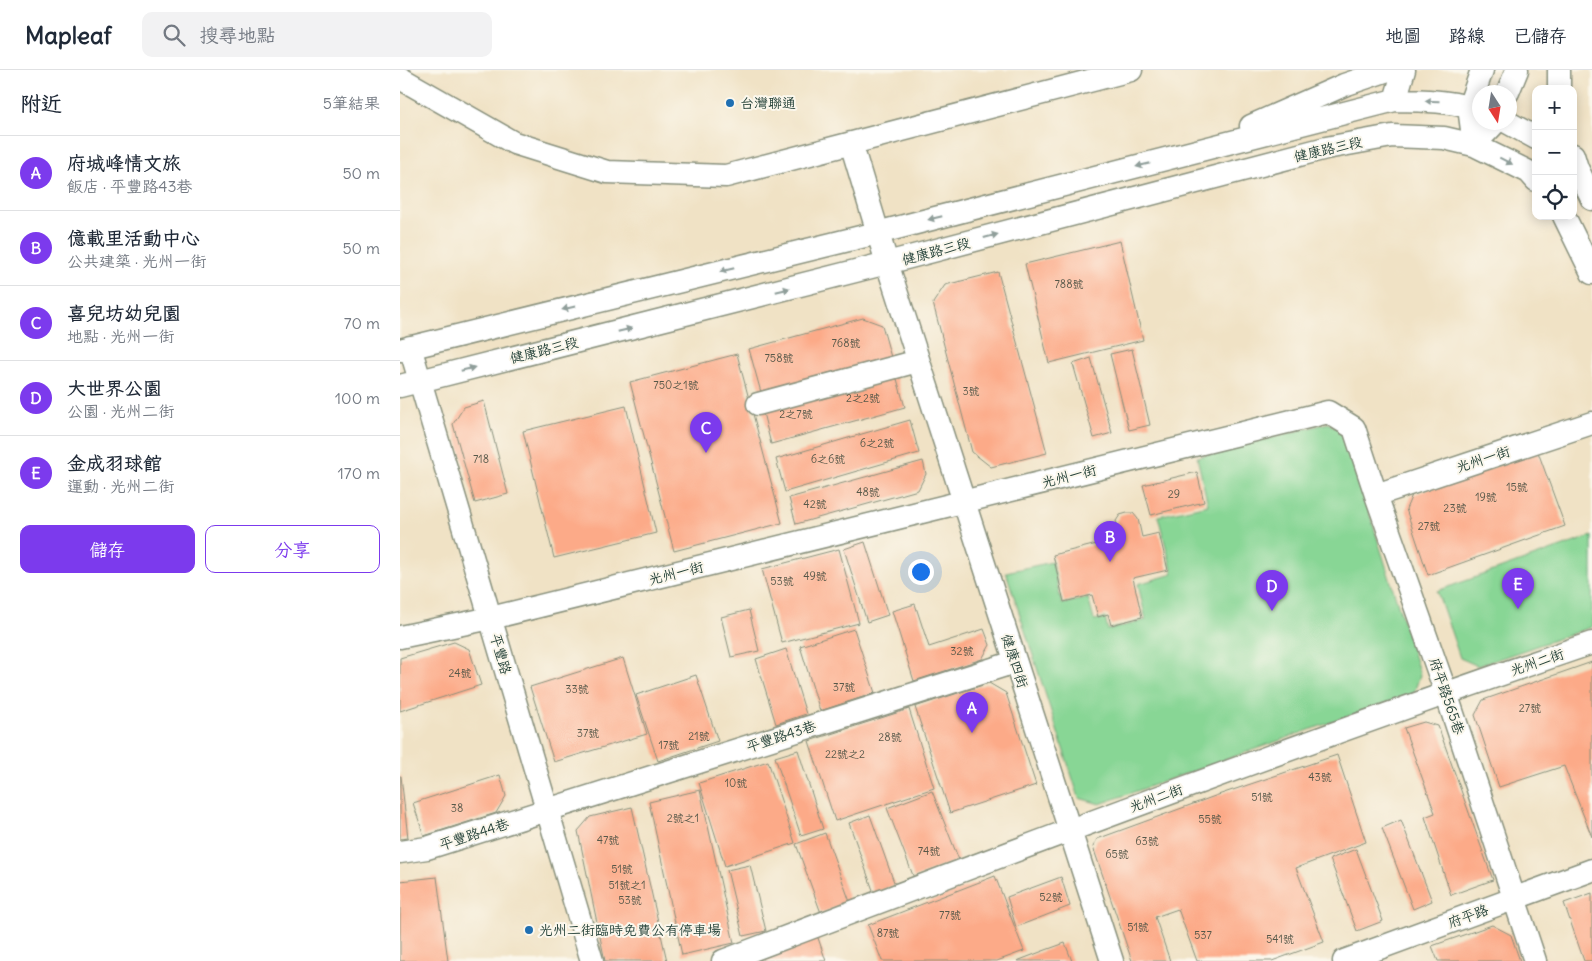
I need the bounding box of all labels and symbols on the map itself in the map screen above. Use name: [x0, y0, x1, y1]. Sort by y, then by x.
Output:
north arrow: [1472, 85, 1517, 130]
place label: 台灣聯通: [740, 94, 796, 112]
marker: 台灣聯通: [724, 97, 736, 109]
one-way arrow: [1424, 97, 1440, 105]
street label: 健康路三段: [1292, 132, 1364, 166]
one-way arrow: [1499, 157, 1513, 165]
one-way arrow: [1136, 161, 1151, 169]
one-way arrow: [928, 214, 943, 222]
one-way arrow: [983, 232, 998, 240]
street label: 健康路三段: [900, 233, 972, 269]
one-way arrow: [719, 266, 734, 274]
house number: 788號: [1054, 277, 1084, 291]
one-way arrow: [775, 286, 790, 294]
one-way arrow: [561, 304, 576, 312]
one-way arrow: [618, 326, 633, 334]
street label: 健康路三段: [508, 333, 580, 367]
house number: 768號: [832, 336, 860, 350]
house number: 758號: [764, 351, 794, 365]
one-way arrow: [460, 365, 475, 373]
house number: 750之1號: [653, 378, 699, 392]
house number: 3號: [962, 384, 980, 398]
house number: 2之2號: [846, 391, 880, 405]
house number: 2之7號: [779, 407, 813, 421]
pin: C: [690, 412, 722, 453]
house number: 6之2號: [860, 436, 894, 450]
street label: 光州一街: [1454, 442, 1512, 476]
house number: 718: [473, 452, 489, 466]
house number: 6之6號: [811, 452, 845, 466]
street label: 光州一街: [1040, 460, 1098, 492]
house number: 15號: [1506, 480, 1528, 494]
house number: 48號: [856, 485, 880, 499]
house number: 29: [1168, 487, 1180, 501]
house number: 19號: [1475, 490, 1497, 504]
house number: 42號: [803, 497, 827, 511]
house number: 23號: [1443, 501, 1467, 515]
house number: 27號: [1418, 519, 1440, 533]
pin: B: [1094, 521, 1126, 562]
street label: 光州一街: [647, 557, 705, 589]
your location: [908, 559, 934, 585]
pin: E: [1502, 568, 1534, 609]
house number: 49號: [803, 569, 827, 583]
pin: D: [1256, 570, 1288, 611]
house number: 53號: [770, 574, 794, 588]
street label: 平豐路: [487, 631, 515, 677]
street label: 健康四街: [998, 632, 1032, 690]
house number: 32號: [950, 644, 974, 658]
street label: 光州二街: [1508, 644, 1566, 680]
street label: 府平路565巷: [1425, 655, 1469, 738]
house number: 24號: [448, 666, 472, 680]
house number: 37號: [833, 680, 855, 694]
house number: 33號: [565, 682, 589, 696]
pin: A: [956, 692, 988, 733]
house number: 27號: [1519, 701, 1541, 715]
street label: 平豐路43巷: [744, 716, 819, 756]
house number: 37號: [577, 726, 599, 740]
house number: 21號: [688, 729, 710, 743]
house number: 28號: [878, 730, 902, 744]
house number: 17號: [659, 738, 679, 752]
house number: 22號之2: [825, 747, 865, 761]
house number: 43號: [1308, 770, 1332, 784]
house number: 10號: [725, 776, 747, 790]
street label: 光州二街: [1127, 780, 1185, 816]
house number: 51號: [1251, 790, 1273, 804]
house number: 38: [451, 801, 463, 815]
house number: 2號之1: [667, 811, 699, 825]
house number: 55號: [1198, 812, 1222, 826]
street label: 平豐路44巷: [437, 814, 512, 854]
house number: 47號: [597, 833, 619, 847]
house number: 63號: [1135, 834, 1159, 848]
house number: 74號: [918, 844, 940, 858]
house number: 65號: [1105, 847, 1129, 861]
house number: 51號: [611, 862, 633, 876]
house number: 51號之1: [608, 878, 646, 892]
house number: 52號: [1039, 890, 1063, 904]
house number: 53號: [618, 893, 642, 907]
street label: 府平路: [1445, 900, 1491, 932]
house number: 77號: [939, 908, 961, 922]
house number: 51號: [1127, 920, 1149, 934]
place label: 光州二街臨時免費公有停車場: [539, 921, 721, 939]
marker: 光州二街臨時免費公有停車場: [523, 924, 535, 936]
house number: 87號: [877, 926, 899, 940]
house number: 537: [1194, 928, 1213, 942]
house number: 541號: [1266, 932, 1294, 946]

